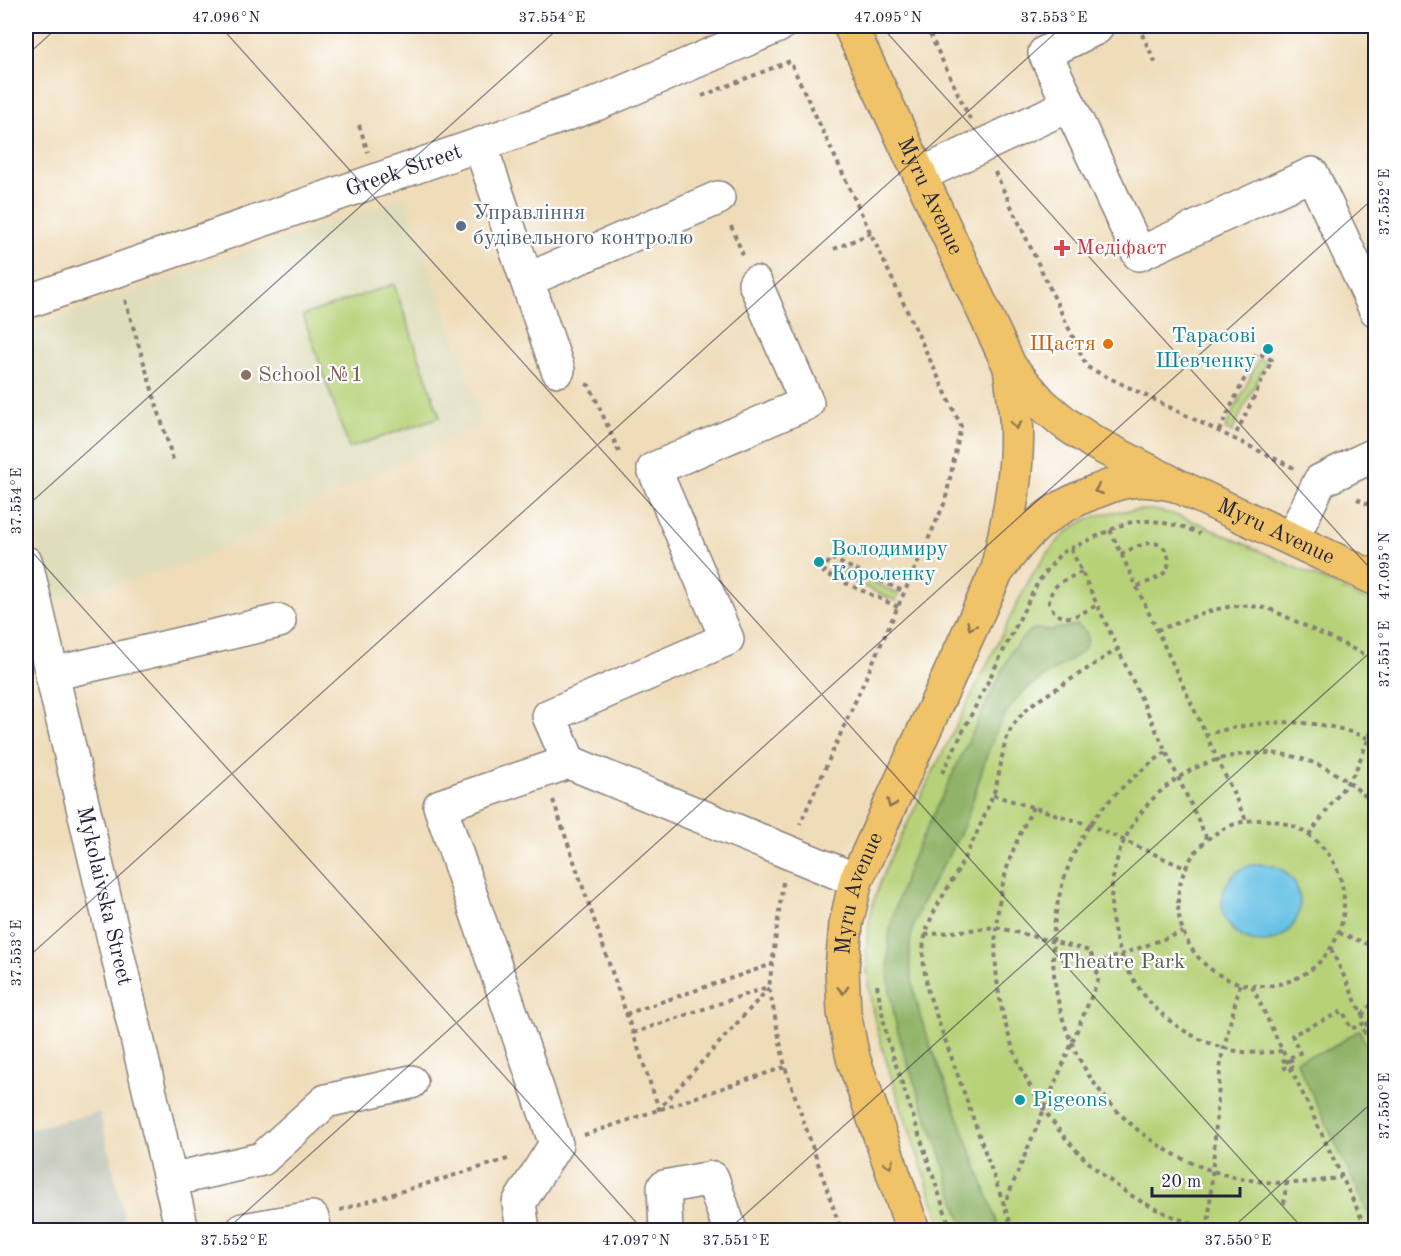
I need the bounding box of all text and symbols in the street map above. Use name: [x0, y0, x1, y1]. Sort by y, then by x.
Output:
text: 47.096°N: [192, 11, 260, 26]
text: 37.554°E: [519, 11, 585, 26]
text: 47.095°N: [854, 11, 922, 26]
text: 37.553°E: [1021, 11, 1087, 26]
street label: Myru Avenue: [893, 134, 967, 258]
street label: Greek Street: [343, 140, 465, 201]
text: 37.552°E: [1378, 169, 1393, 235]
place label: Управління будівельного контролю: [473, 202, 693, 249]
marker: Управління будівельного контролю: [454, 219, 468, 233]
place label: Медіфаст: [1076, 237, 1167, 259]
marker: Медіфаст: [1053, 239, 1071, 257]
place label: Тарасові Шевченку: [1155, 325, 1256, 372]
place label: Щастя: [1029, 333, 1096, 355]
marker: Щастя: [1101, 337, 1115, 351]
marker: Тарасові Шевченку: [1261, 342, 1275, 356]
place label: School №1: [258, 364, 363, 386]
marker: School №1: [239, 368, 253, 382]
one-way arrow: [1010, 420, 1022, 429]
text: 37.554°E: [10, 468, 25, 534]
one-way arrow: [1094, 483, 1104, 496]
street label: Myru Avenue: [1214, 495, 1338, 569]
text: 47.095°N: [1378, 532, 1393, 600]
place label: Володимиру Короленку: [831, 538, 948, 585]
marker: Володимиру Короленку: [812, 555, 826, 569]
one-way arrow: [967, 620, 979, 631]
text: 37.551°E: [1378, 621, 1393, 687]
one-way arrow: [886, 797, 898, 808]
street label: Mykolaivska Street: [72, 804, 135, 988]
street label: Myru Avenue: [832, 829, 887, 956]
text: 37.553°E: [10, 920, 25, 986]
park label: Theatre Park: [1059, 951, 1186, 973]
one-way arrow: [837, 986, 850, 995]
text: 37.550°E: [1378, 1073, 1393, 1139]
place label: Pigeons: [1032, 1089, 1107, 1111]
marker: Pigeons: [1013, 1093, 1027, 1107]
one-way arrow: [882, 1158, 895, 1168]
scale bar: [1152, 1160, 1240, 1198]
text: 20 m: [1161, 1173, 1201, 1191]
text: 37.552°E: [201, 1234, 267, 1249]
text: 47.097°N: [602, 1234, 670, 1249]
text: 37.551°E: [703, 1234, 769, 1249]
text: 37.550°E: [1205, 1234, 1271, 1249]

